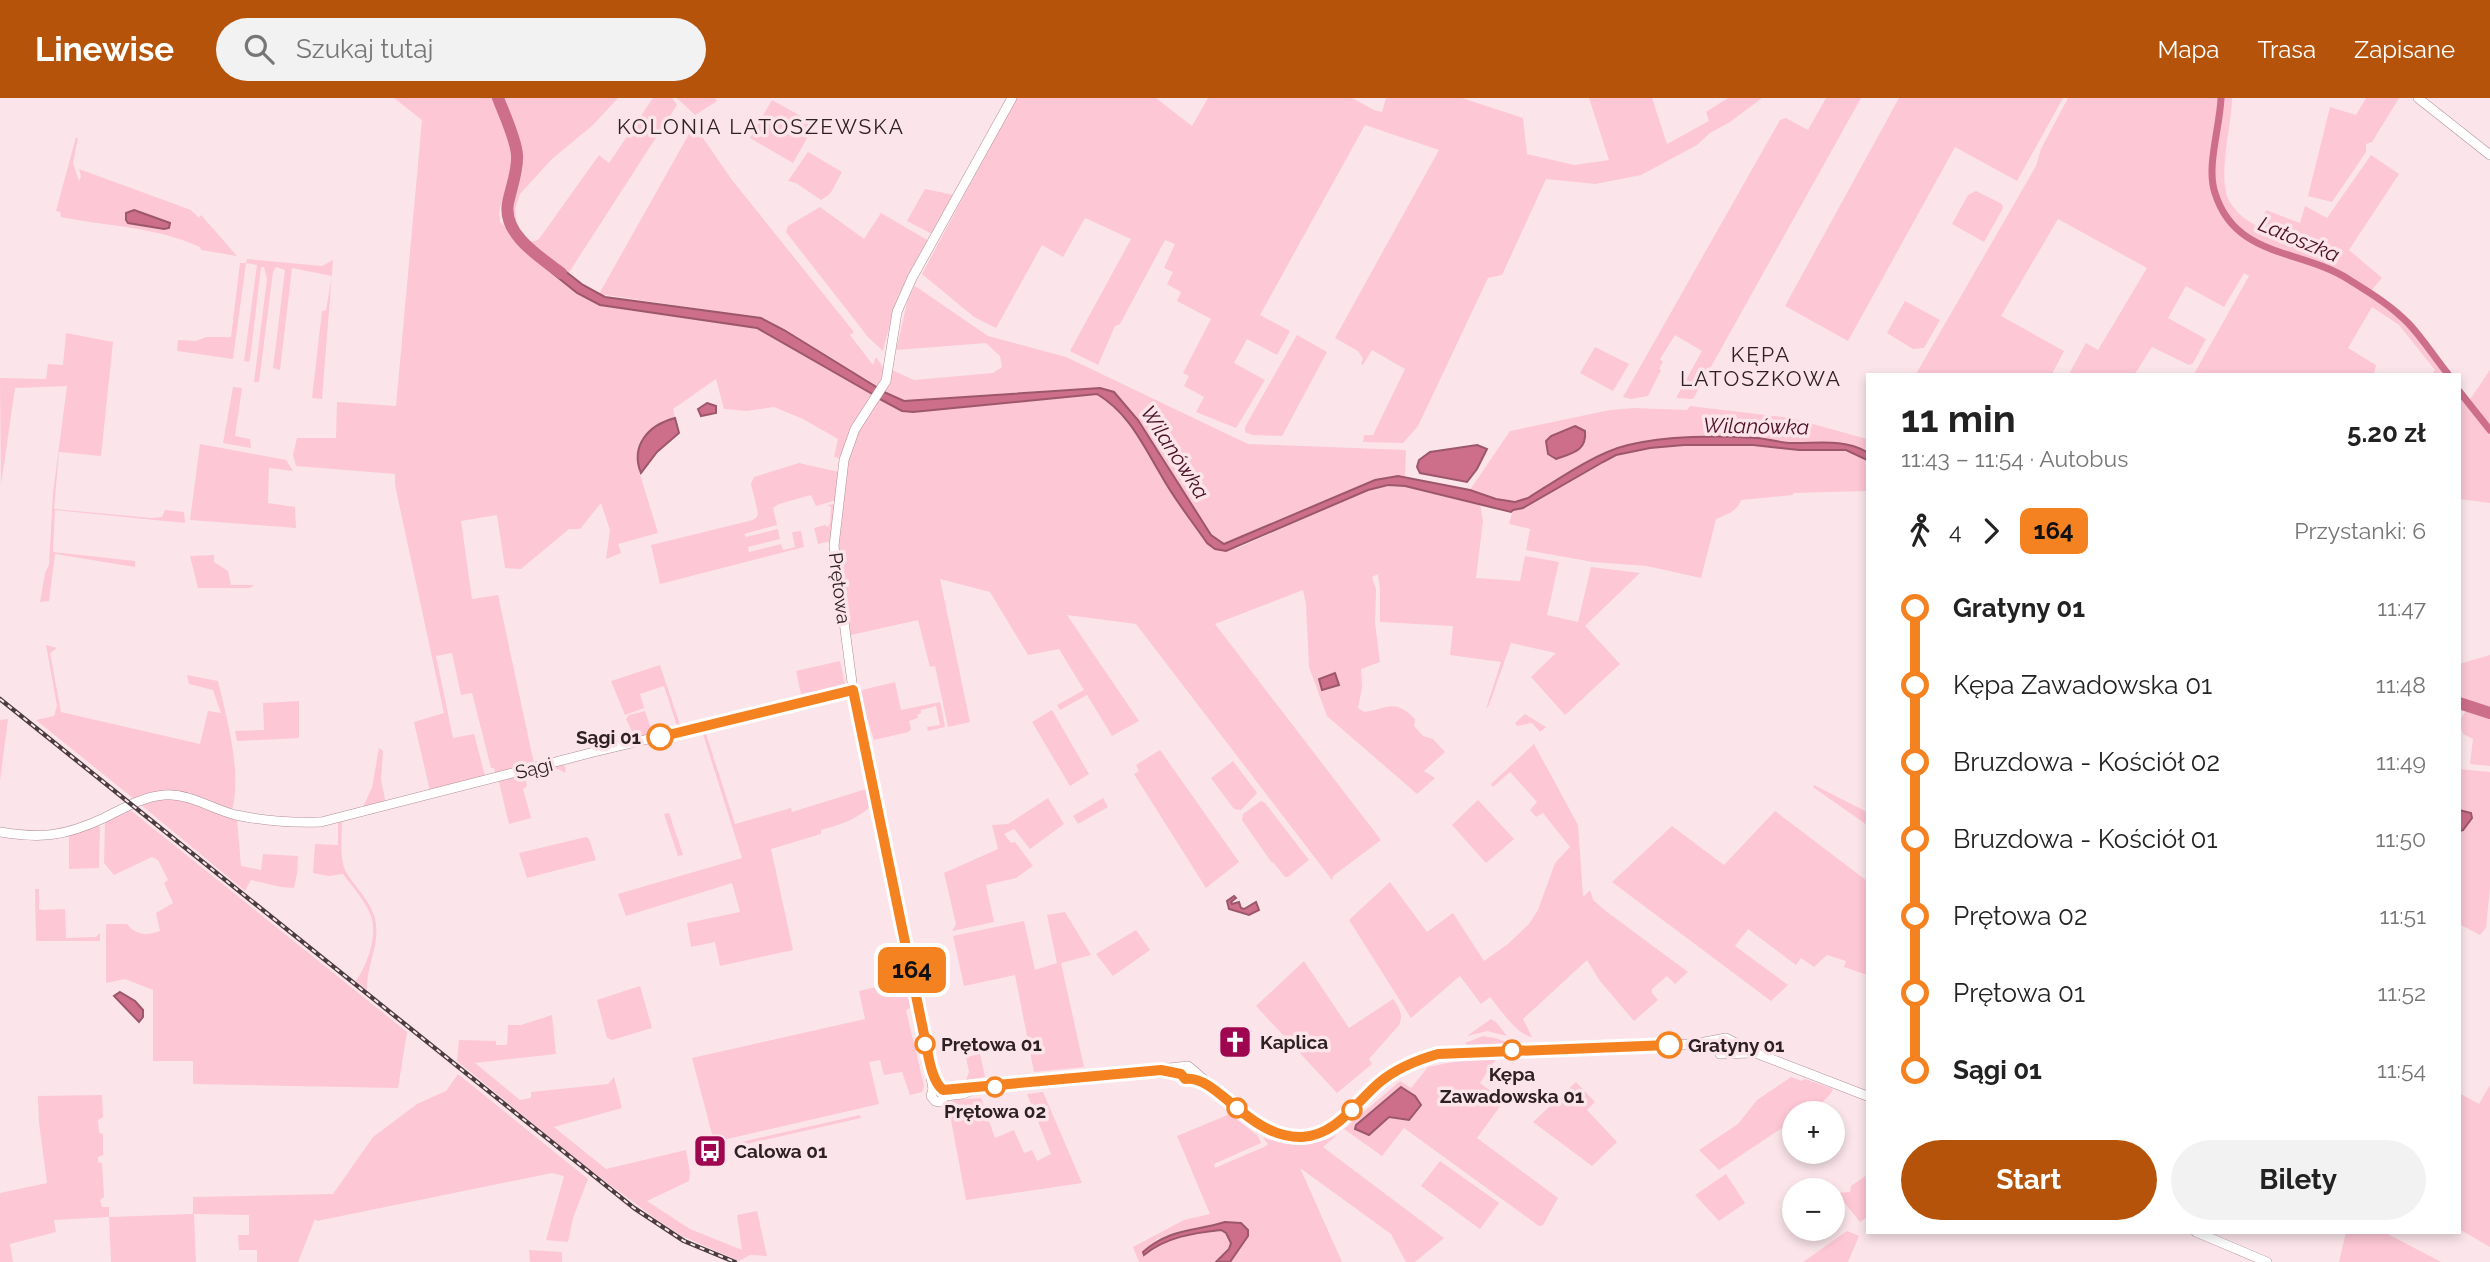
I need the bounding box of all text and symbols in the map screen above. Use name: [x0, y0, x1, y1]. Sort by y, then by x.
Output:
search box: [216, 18, 706, 81]
text: Linewise: [35, 30, 174, 69]
icon: search: [240, 30, 278, 68]
text: Szukaj tutaj: [296, 34, 433, 64]
text: Mapa: [2158, 35, 2219, 64]
text: Trasa: [2257, 35, 2316, 64]
text: Zapisane: [2354, 35, 2455, 64]
district label: KOLONIA LATOSZEWSKA: [617, 114, 905, 139]
water label: Latoszka: [2255, 211, 2343, 267]
district label: KĘPA LATOSZKOWA: [1680, 342, 1842, 391]
text: 11 min: [1901, 396, 2016, 441]
water label: Wilanówka: [1136, 401, 1214, 503]
water label: Wilanówka: [1703, 413, 1809, 439]
text: 5.20 zł: [2347, 418, 2426, 448]
text: 11:43 – 11:54 · Autobus: [1901, 445, 2128, 472]
icon: walk: [1901, 512, 1939, 550]
icon: forward: [1972, 512, 2010, 550]
text: 164: [2034, 516, 2074, 545]
text: 4: [1949, 517, 1962, 544]
text: Przystanki: 6: [2294, 517, 2426, 544]
street label: Prętowa: [825, 551, 855, 625]
text: Gratyny 01: [1953, 593, 2085, 623]
text: 11:47: [2377, 594, 2426, 621]
text: Kępa Zawadowska 01: [1953, 670, 2212, 700]
text: 11:48: [2376, 671, 2426, 698]
marker: Sągi 01: [647, 724, 673, 750]
place label: Sągi 01: [576, 726, 641, 748]
text: Bruzdowa - Kościół 02: [1953, 747, 2220, 777]
text: 11:49: [2376, 748, 2426, 775]
street label: Sągi: [513, 753, 555, 783]
text: Bruzdowa - Kościół 01: [1953, 824, 2218, 854]
text: 11:50: [2375, 825, 2426, 852]
text: Prętowa 02: [1953, 901, 2088, 931]
text: 11:51: [2380, 902, 2426, 929]
line badge: 164: [872, 947, 952, 993]
text: 164: [892, 955, 932, 984]
text: Prętowa 01: [1953, 978, 2085, 1008]
text: 11:52: [2377, 979, 2426, 1006]
church icon: Kaplica: [1216, 1023, 1254, 1061]
place label: Kaplica: [1260, 1031, 1328, 1053]
marker: Gratyny 01: [1656, 1032, 1682, 1058]
place label: Prętowa 01: [941, 1033, 1042, 1055]
marker: Prętowa 01: [915, 1034, 935, 1054]
place label: Gratyny 01: [1688, 1034, 1784, 1056]
marker: Kępa Zawadowska 01: [1502, 1040, 1522, 1060]
text: Sągi 01: [1953, 1055, 2042, 1085]
text: 11:54: [2377, 1056, 2426, 1083]
place label: Kępa Zawadowska 01: [1440, 1063, 1584, 1107]
marker: Prętowa 02: [985, 1077, 1005, 1097]
unlabelled marker: [1227, 1098, 1247, 1118]
place label: Prętowa 02: [944, 1100, 1046, 1122]
unlabelled marker: [1342, 1100, 1362, 1120]
map controls: [1782, 1101, 1845, 1241]
button: +: [1782, 1101, 1845, 1164]
bus stop icon: Calowa 01: [691, 1132, 729, 1170]
place label: Calowa 01: [734, 1140, 827, 1162]
button: Start: [1901, 1140, 2157, 1220]
button: Bilety: [2171, 1140, 2426, 1220]
button: −: [1782, 1178, 1845, 1241]

